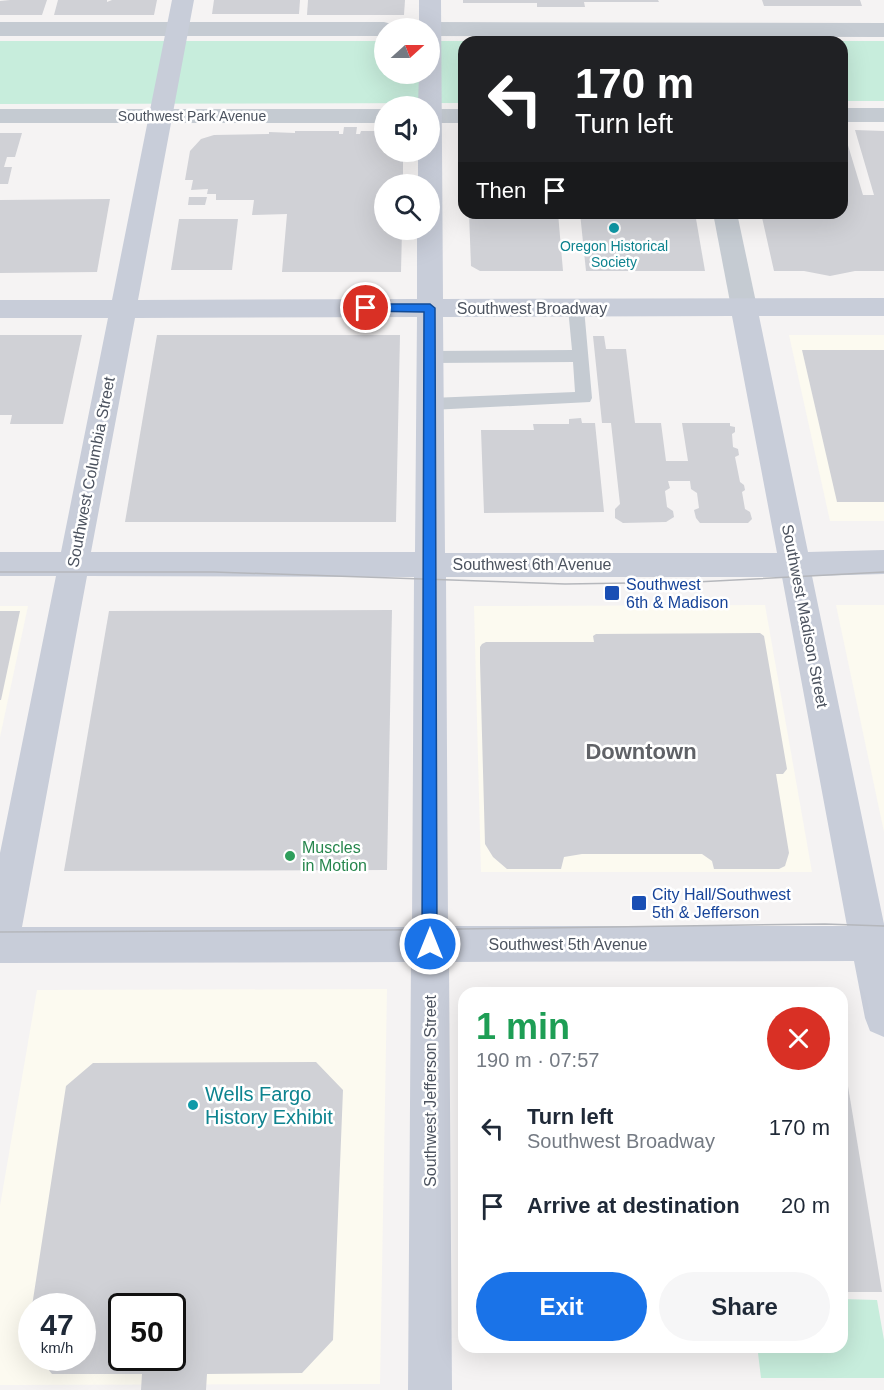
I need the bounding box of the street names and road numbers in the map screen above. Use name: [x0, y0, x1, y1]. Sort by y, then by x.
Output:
street label: Southwest Park Avenue: [118, 108, 266, 124]
street label: Southwest Broadway: [457, 300, 607, 317]
street label: Southwest Columbia Street: [64, 375, 118, 569]
street label: Southwest Madison Street: [779, 523, 831, 710]
street label: Southwest 6th Avenue: [453, 556, 612, 573]
street label: Southwest 5th Avenue: [489, 936, 648, 953]
street label: Southwest Jefferson Street: [422, 995, 439, 1187]

